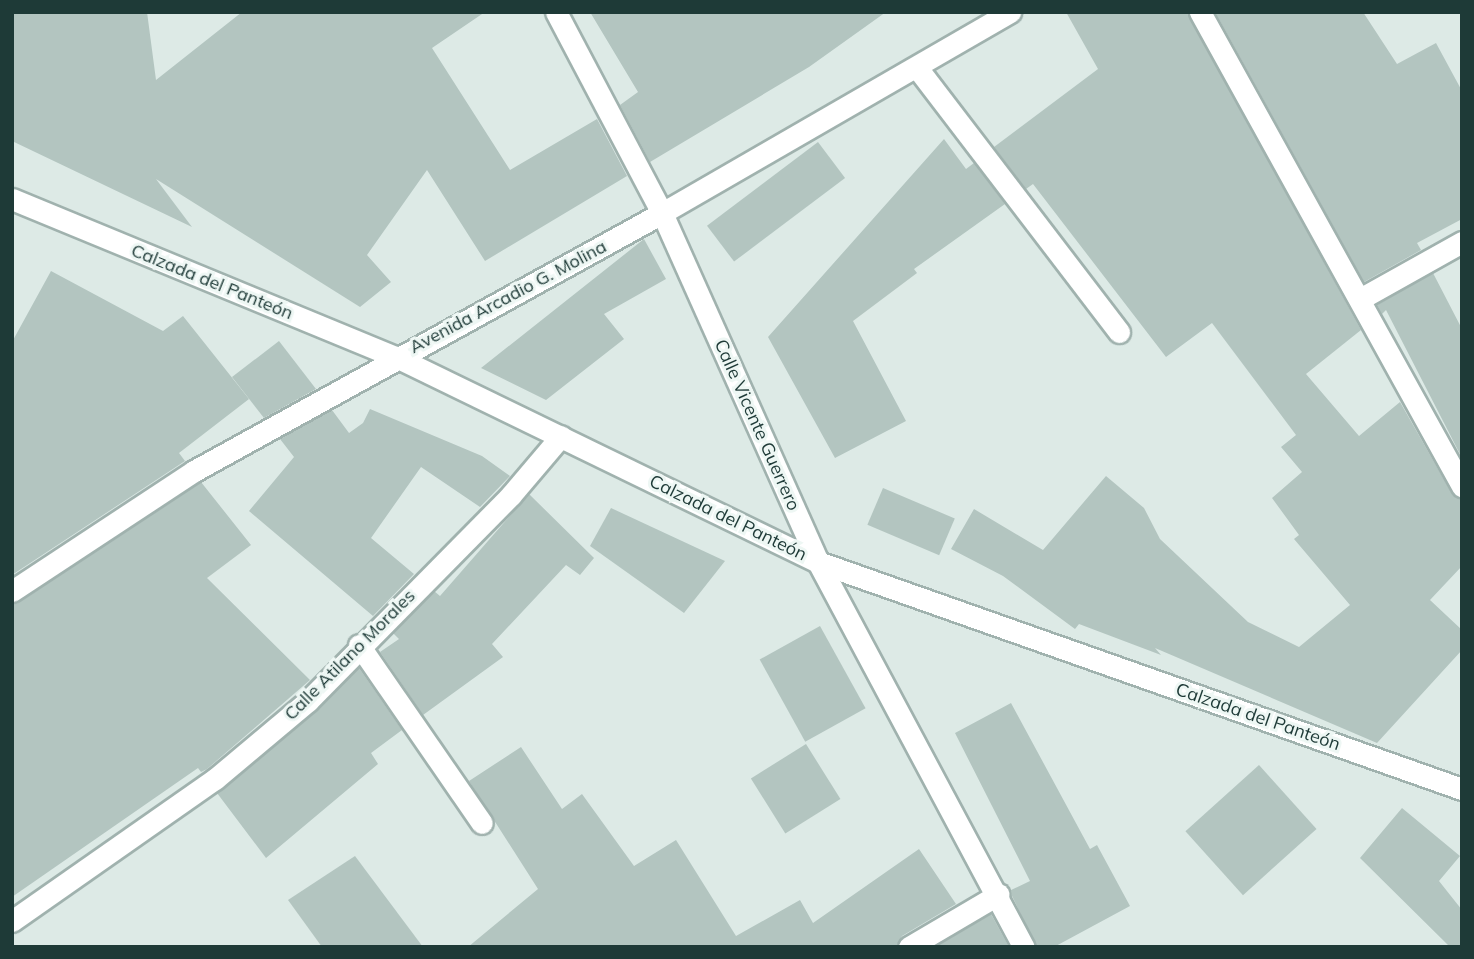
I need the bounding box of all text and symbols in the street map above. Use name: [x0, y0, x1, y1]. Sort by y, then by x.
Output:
street label: Avenida Arcadio G. Molina: [406, 236, 610, 358]
street label: Calzada del Panteón: [128, 240, 296, 324]
street label: Calle Vicente Guerrero: [709, 336, 805, 514]
street label: Calzada del Panteón: [646, 470, 810, 566]
street label: Calle Atilano Morales: [280, 585, 420, 725]
street label: Calzada del Panteón: [1173, 679, 1343, 755]

